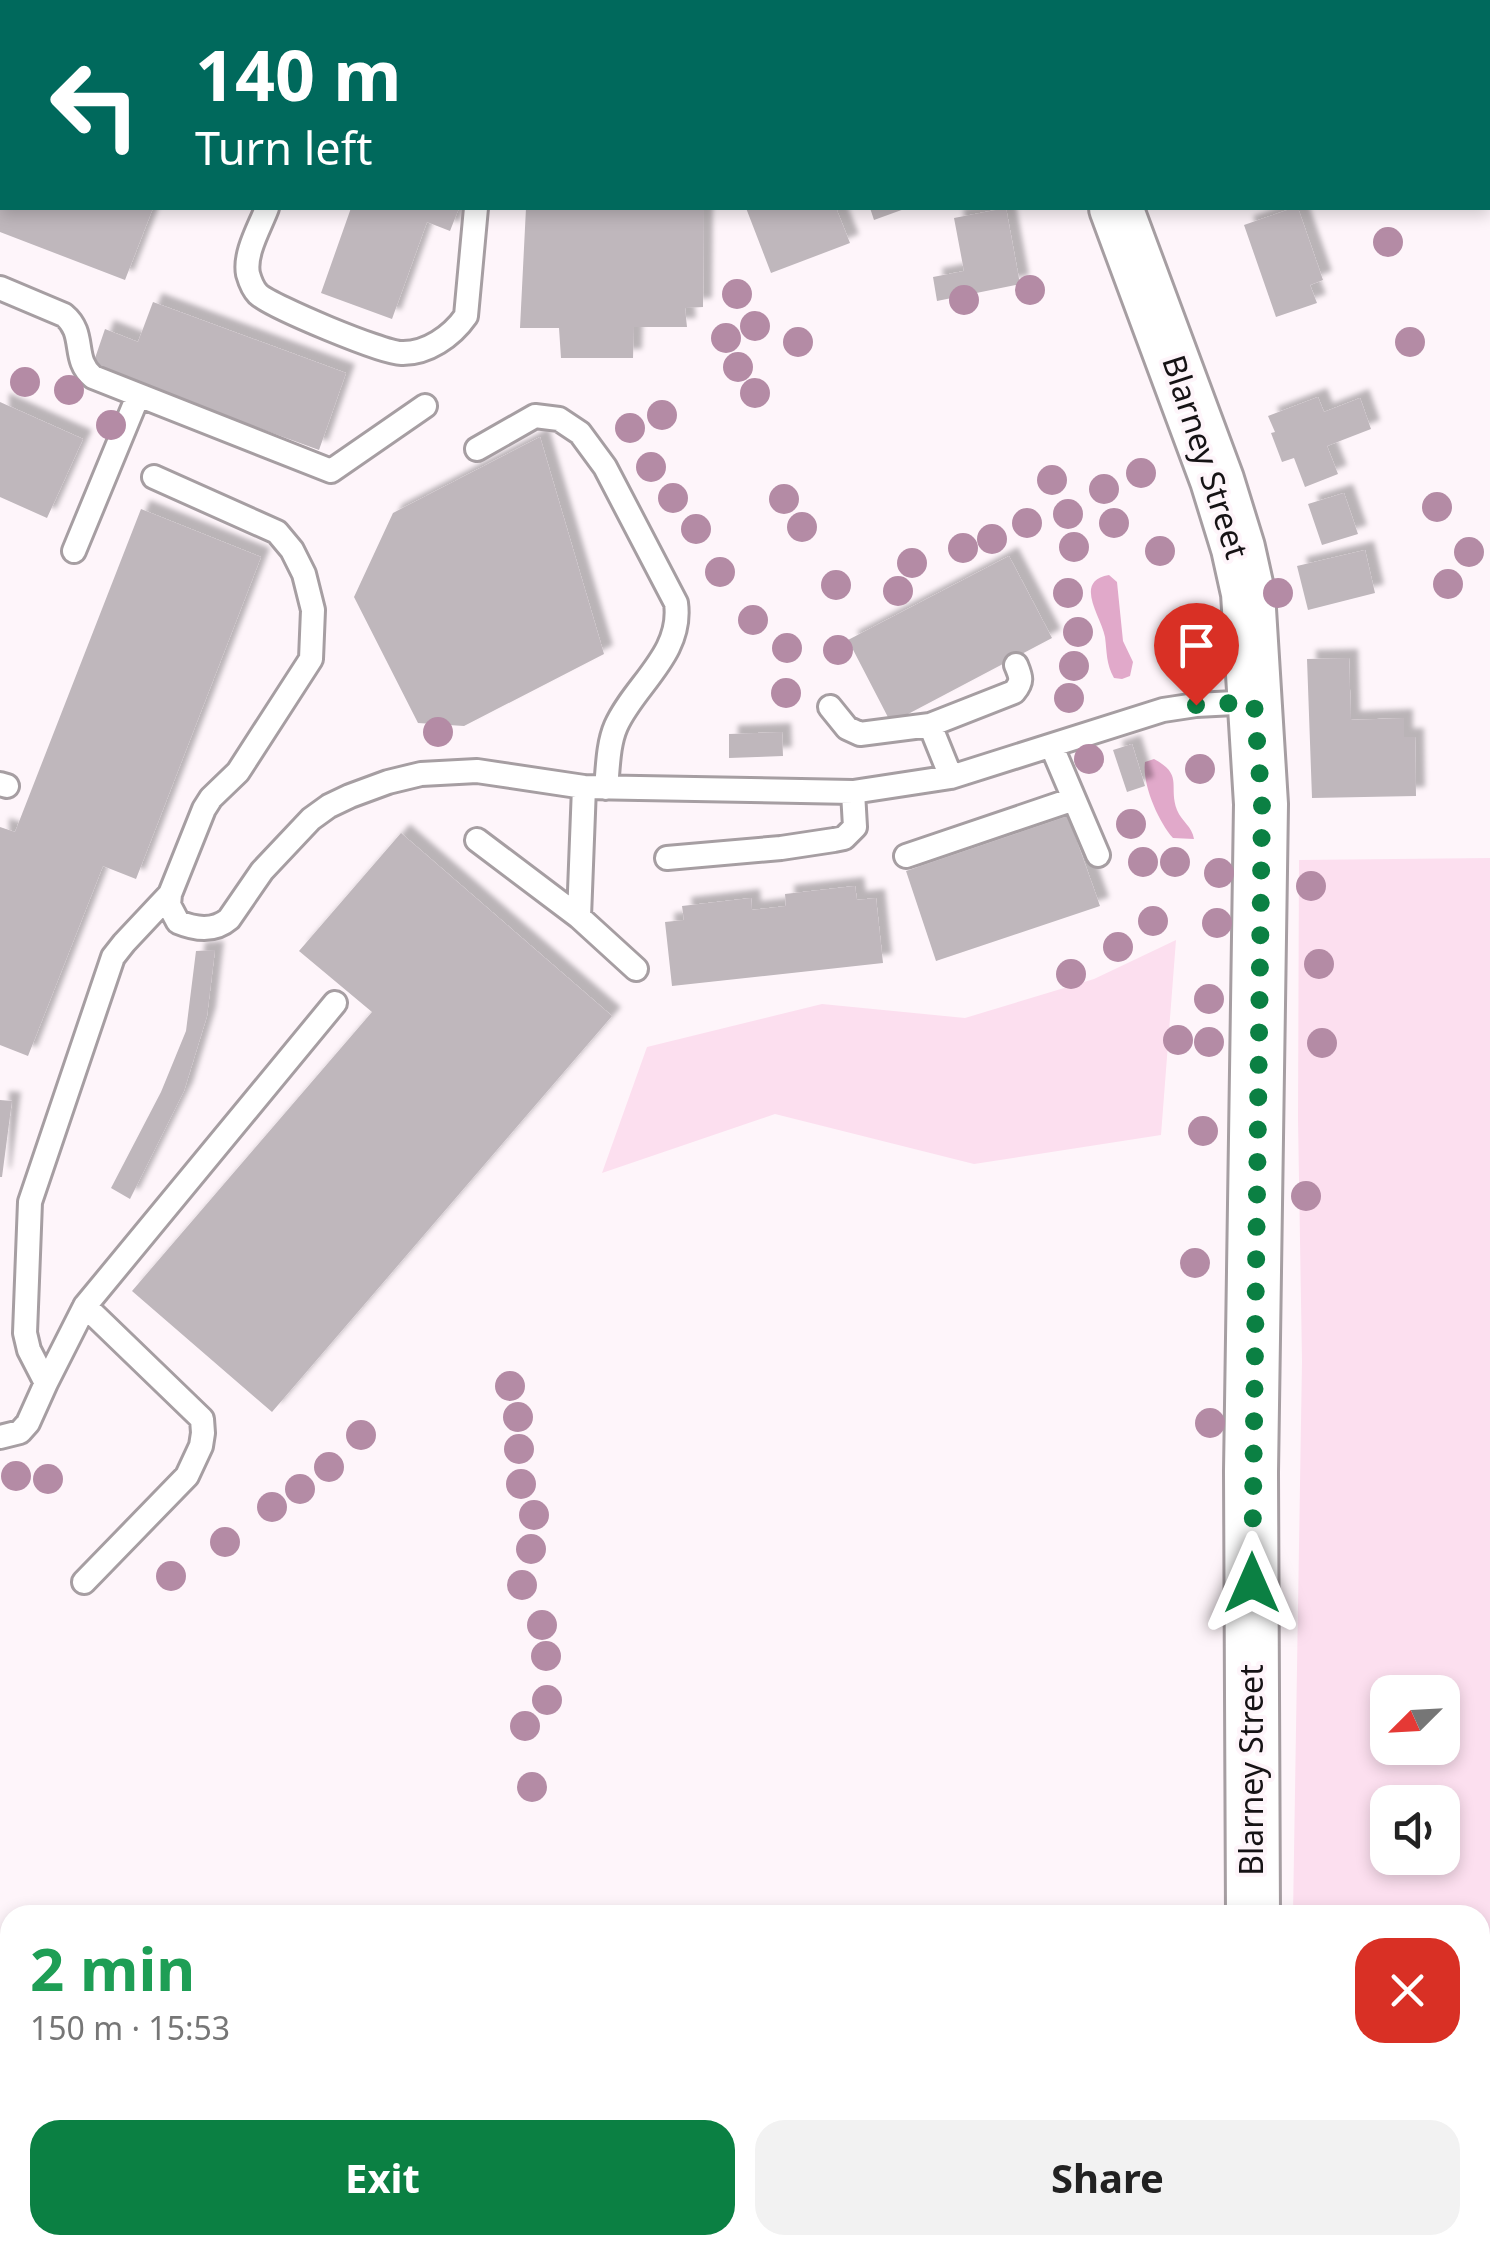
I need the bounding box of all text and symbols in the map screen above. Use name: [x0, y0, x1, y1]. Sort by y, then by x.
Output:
text: 140 m: [195, 26, 402, 122]
icon: left: [30, 40, 160, 170]
text: Turn left: [195, 117, 372, 178]
street label: Blarney Street: [1153, 349, 1260, 564]
pin: [1154, 603, 1239, 706]
icon: arrive: [1169, 618, 1224, 673]
position arrow: [1200, 1531, 1304, 1635]
street label: Blarney Street: [1229, 1664, 1272, 1876]
north arrow: [1370, 1675, 1460, 1765]
map controls: [1370, 1675, 1460, 1875]
button: sound: [1370, 1785, 1460, 1875]
text: 2 min: [30, 1927, 195, 2009]
button: close: [1355, 1938, 1460, 2043]
text: 150 m · 15:53: [30, 2006, 230, 2049]
button: Exit: [30, 2120, 735, 2235]
button: Share: [755, 2120, 1460, 2235]

